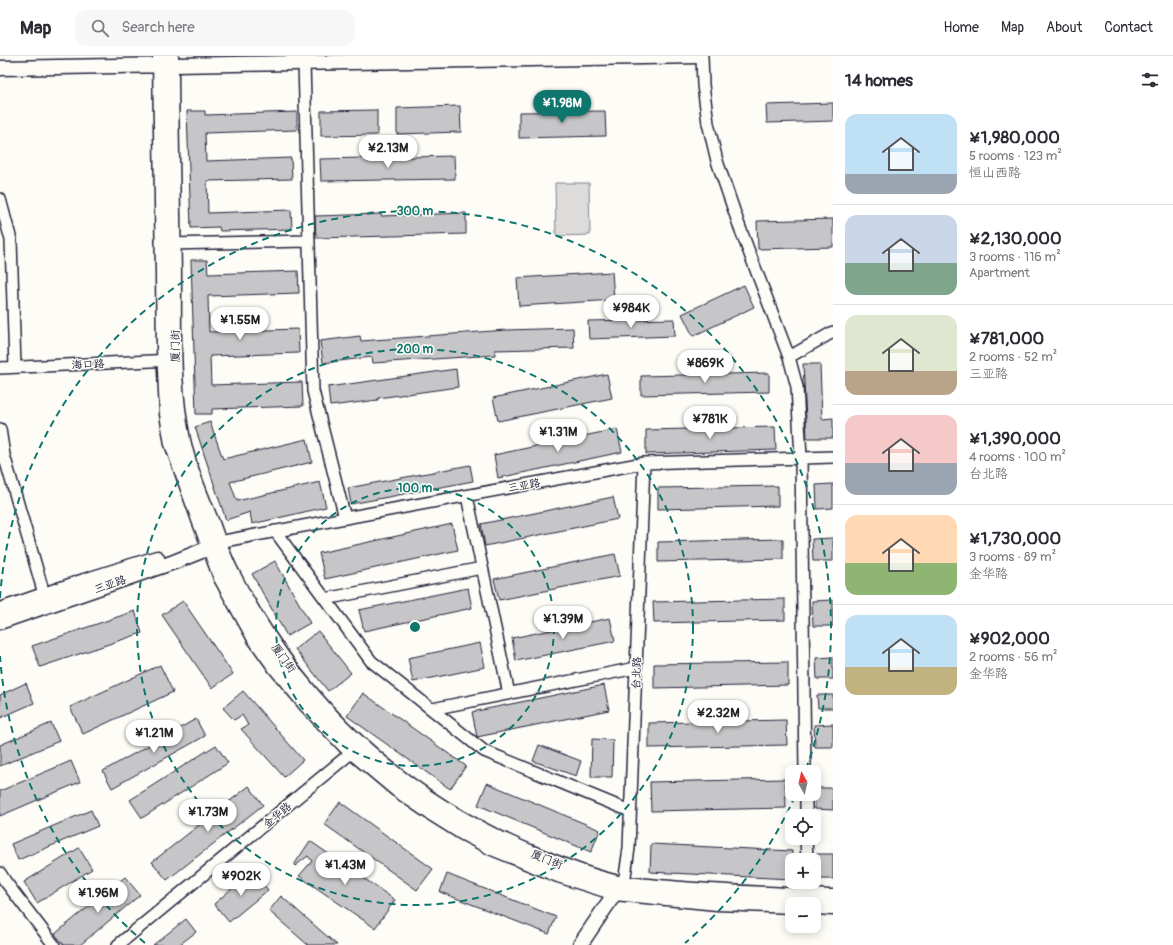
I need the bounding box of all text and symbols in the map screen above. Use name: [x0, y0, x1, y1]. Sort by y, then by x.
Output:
search box: [75, 10, 355, 46]
text: Map: [20, 16, 51, 40]
icon: search: [89, 17, 111, 39]
text: Search here: [121, 18, 195, 37]
text: Home: [944, 19, 979, 36]
text: Map: [1001, 19, 1024, 36]
text: About: [1046, 19, 1082, 36]
text: Contact: [1104, 19, 1153, 36]
icon: filters: [1139, 69, 1161, 91]
text: 14 homes: [845, 70, 913, 91]
pin: ¥1.98M: [529, 90, 595, 124]
text: ¥1.98M: [542, 95, 582, 111]
text: ¥1,980,000: [969, 127, 1060, 148]
icon: home: [877, 130, 925, 178]
pin: ¥2.13M: [355, 135, 421, 169]
text: ¥2.13M: [368, 140, 408, 156]
text: 5 rooms · 123 m²: [969, 148, 1062, 164]
text: 恒山西路: [969, 165, 1021, 181]
text: 300 m: [397, 204, 434, 219]
text: ¥2,130,000: [969, 228, 1062, 249]
icon: home: [877, 231, 925, 279]
text: 3 rooms · 116 m²: [969, 249, 1061, 265]
text: Apartment: [969, 265, 1030, 281]
pin: ¥984K: [603, 295, 659, 329]
text: ¥984K: [612, 300, 650, 316]
pin: ¥1.55M: [207, 307, 273, 341]
text: ¥1.55M: [220, 312, 260, 328]
street label: 厦门街: [169, 328, 182, 363]
text: ¥781,000: [969, 328, 1044, 349]
icon: home: [877, 331, 925, 379]
text: 200 m: [397, 342, 434, 357]
text: 2 rooms · 52 m²: [969, 349, 1057, 365]
pin: ¥869K: [677, 350, 733, 384]
text: ¥869K: [686, 355, 724, 371]
street label: 海口路: [71, 357, 105, 372]
text: 三亚路: [969, 366, 1008, 382]
pin: ¥781K: [682, 406, 738, 440]
text: ¥781K: [692, 411, 728, 427]
pin: ¥1.31M: [525, 419, 591, 453]
text: ¥1.31M: [539, 424, 577, 440]
text: ¥1,390,000: [969, 428, 1061, 449]
icon: home: [877, 431, 925, 479]
text: 4 rooms · 100 m²: [969, 449, 1066, 465]
text: 台北路: [969, 466, 1008, 482]
street label: 三亚路: [507, 476, 541, 495]
text: 100 m: [398, 481, 433, 496]
text: ¥1,730,000: [969, 528, 1061, 549]
icon: home: [877, 531, 925, 579]
text: 3 rooms · 89 m²: [969, 549, 1056, 565]
text: 金华路: [969, 566, 1008, 582]
street label: 三亚路: [92, 573, 128, 596]
pin: ¥1.39M: [530, 606, 596, 640]
text: ¥1.39M: [543, 611, 583, 627]
centre of rings: [408, 620, 422, 634]
text: ¥902,000: [969, 628, 1050, 649]
icon: home: [877, 631, 925, 679]
street label: 厦门街: [268, 641, 299, 676]
text: 2 rooms · 56 m²: [969, 649, 1057, 665]
street label: 台北路: [629, 656, 644, 690]
text: 金华路: [969, 666, 1008, 682]
pin: ¥2.32M: [685, 700, 751, 734]
text: ¥2.32M: [696, 705, 740, 721]
pin: ¥1.21M: [121, 720, 187, 754]
text: ¥1.21M: [135, 725, 173, 741]
north arrow: [785, 765, 821, 801]
map controls: [785, 765, 821, 933]
pin: ¥1.73M: [175, 799, 241, 833]
street label: 金华路: [261, 800, 294, 831]
text: ¥1.73M: [188, 804, 228, 820]
button: locate: [785, 809, 821, 845]
street label: 厦门街: [529, 847, 565, 872]
pin: ¥1.43M: [312, 852, 378, 886]
button: +: [785, 853, 821, 889]
text: ¥1.43M: [324, 857, 366, 873]
pin: ¥902K: [213, 863, 269, 897]
text: ¥902K: [221, 868, 261, 884]
pin: ¥1.96M: [65, 880, 131, 914]
text: ¥1.96M: [78, 885, 118, 901]
button: −: [785, 897, 821, 933]

